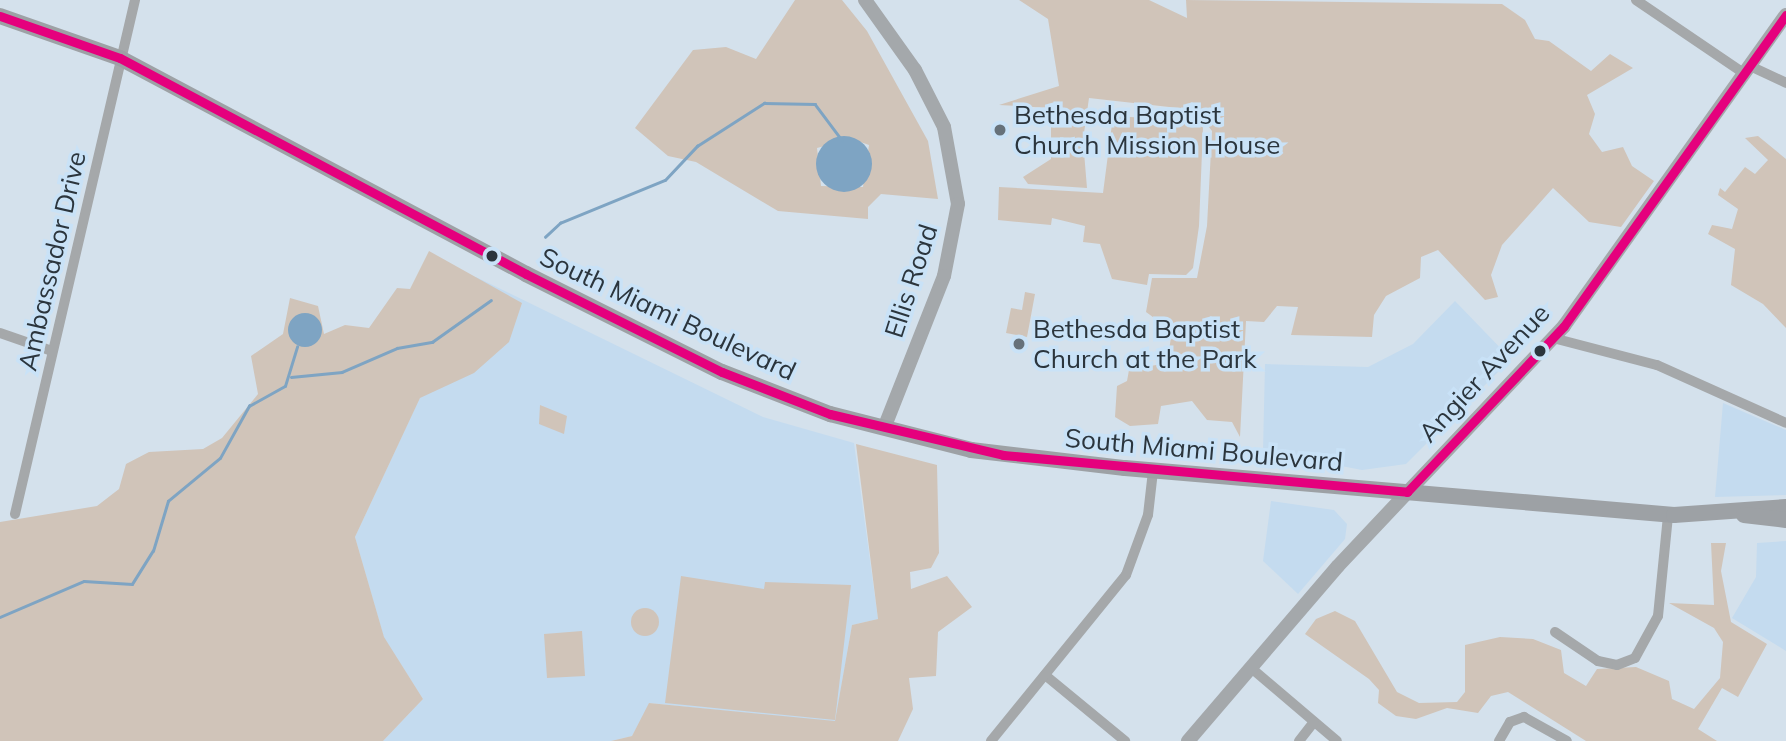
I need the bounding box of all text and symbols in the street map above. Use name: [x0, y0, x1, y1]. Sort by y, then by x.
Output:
place label: Bethesda Baptist Church Mission House: [1014, 99, 1280, 160]
marker: Bethesda Baptist Church Mission House: [992, 122, 1008, 138]
street label: Ambassador Drive: [12, 148, 92, 374]
street label: Ellis Road: [878, 220, 944, 342]
street label: South Miami Boulevard: [535, 241, 801, 387]
unlabelled marker: [485, 249, 499, 263]
street label: Angier Avenue: [1412, 298, 1556, 448]
place label: Bethesda Baptist Church at the Park: [1033, 313, 1257, 374]
marker: Bethesda Baptist Church at the Park: [1011, 336, 1027, 352]
unlabelled marker: [1533, 344, 1547, 358]
street label: South Miami Boulevard: [1064, 422, 1344, 478]

